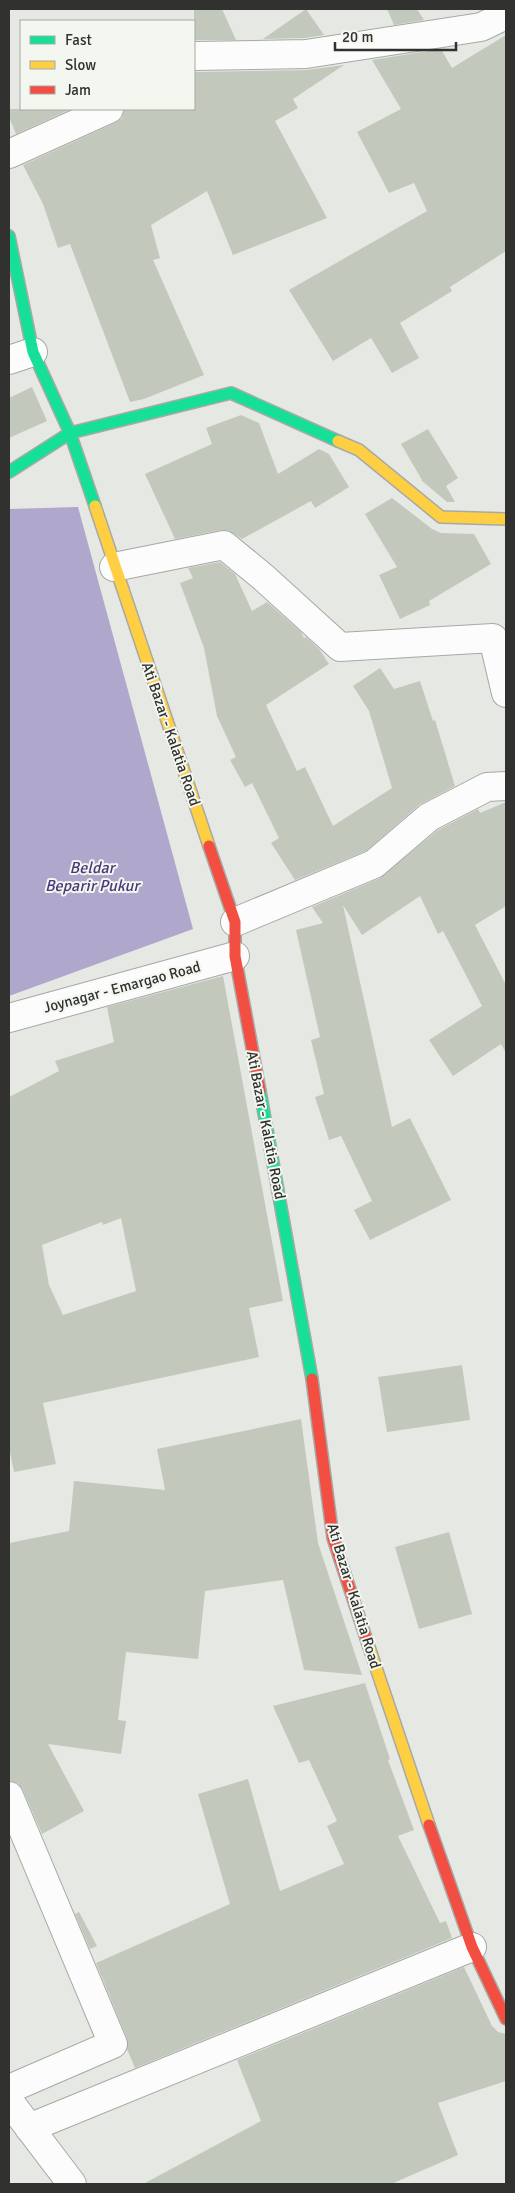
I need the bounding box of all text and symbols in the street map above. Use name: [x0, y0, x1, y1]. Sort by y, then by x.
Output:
legend: [20, 20, 195, 110]
scale bar: [335, 20, 456, 52]
text: 20 m: [342, 28, 373, 46]
text: Fast: [65, 31, 92, 49]
text: Slow: [65, 56, 96, 74]
text: Jam: [65, 81, 91, 99]
street label: Ati Bazar - Kalatia Road: [138, 660, 204, 808]
water label: Beldar Beparir Pukur: [45, 858, 141, 896]
street label: Joynagar - Emargao Road: [41, 957, 203, 1017]
street label: Ati Bazar - Kalatia Road: [243, 1049, 289, 1201]
street label: Ati Bazar - Kalatia Road: [323, 1521, 385, 1671]

